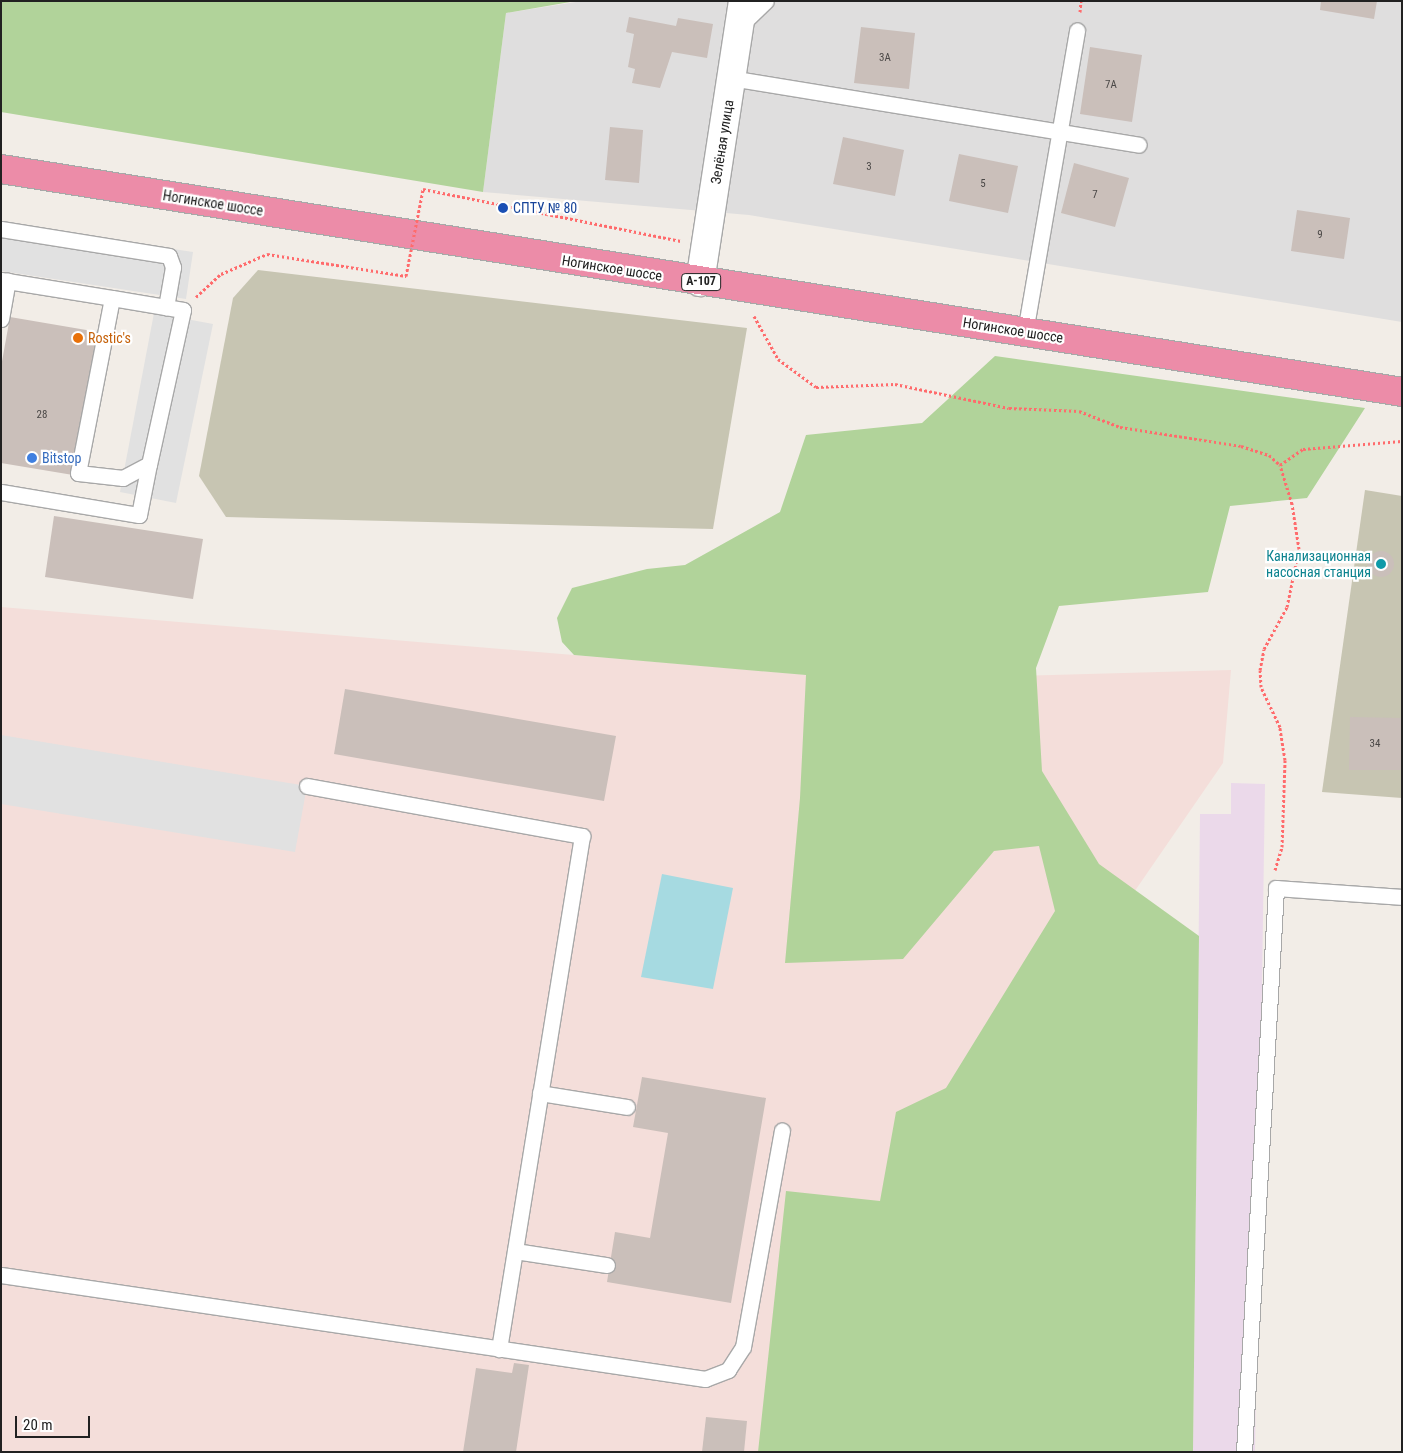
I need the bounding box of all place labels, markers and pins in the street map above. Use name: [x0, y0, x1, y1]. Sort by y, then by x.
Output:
place label: СПТУ № 80: [513, 200, 577, 216]
marker: СПТУ № 80: [497, 202, 509, 214]
place label: Rostic's: [88, 330, 131, 346]
marker: Rostic's: [72, 332, 84, 344]
place label: Bitstop: [42, 450, 81, 466]
marker: Bitstop: [26, 452, 38, 464]
place label: Канализационная насосная станция: [1266, 548, 1371, 580]
marker: Канализационная насосная станция: [1375, 558, 1387, 570]

